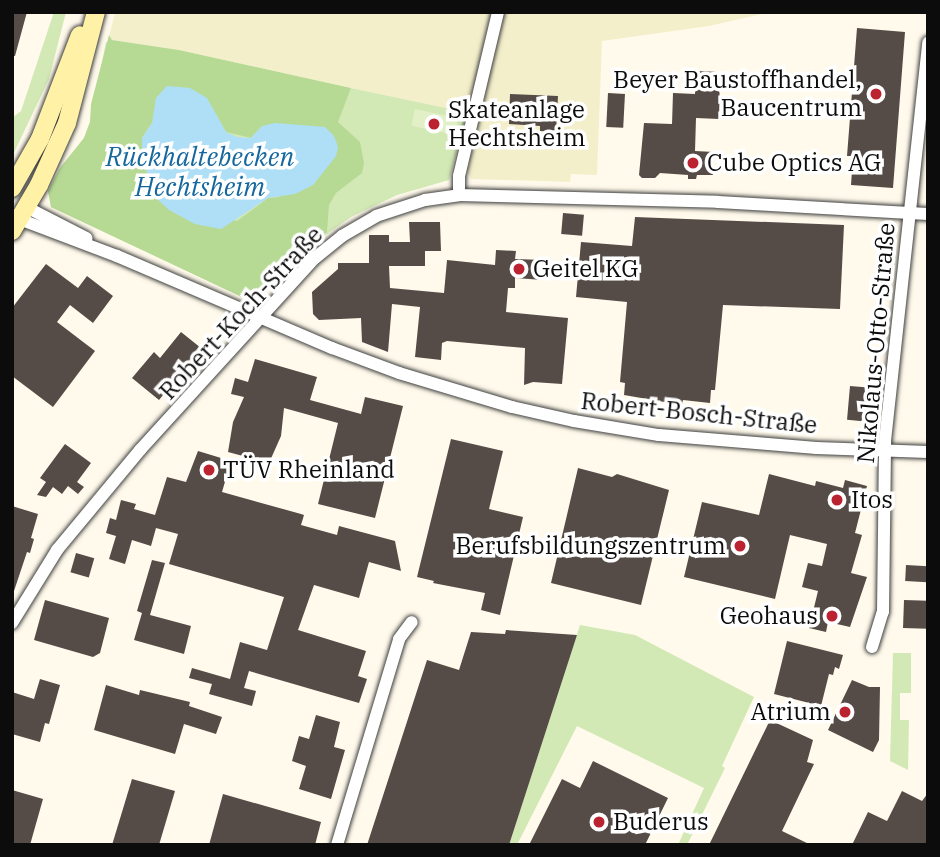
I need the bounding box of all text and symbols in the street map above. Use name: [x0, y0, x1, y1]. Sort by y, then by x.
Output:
place label: Beyer Baustoffhandel, Baucentrum: [613, 66, 862, 122]
marker: Beyer Baustoffhandel, Baucentrum: [868, 86, 884, 102]
place label: Skateanlage Hechtsheim: [448, 96, 586, 152]
marker: Skateanlage Hechtsheim: [426, 116, 442, 132]
water label: Rückhaltebecken Hechtsheim: [106, 141, 294, 202]
place label: Cube Optics AG: [707, 149, 881, 177]
marker: Cube Optics AG: [685, 155, 701, 171]
street label: Robert-Koch-Straße: [153, 221, 329, 405]
street label: Nikolaus-Otto-Straße: [851, 222, 901, 464]
place label: Geitel KG: [533, 255, 639, 283]
marker: Geitel KG: [511, 261, 527, 277]
street label: Robert-Bosch-Straße: [580, 386, 818, 440]
place label: TÜV Rheinland: [223, 456, 395, 484]
marker: TÜV Rheinland: [201, 462, 217, 478]
place label: Itos: [851, 486, 893, 514]
marker: Itos: [829, 492, 845, 508]
place label: Berufsbildungszentrum: [456, 532, 726, 560]
marker: Berufsbildungszentrum: [732, 538, 748, 554]
place label: Geohaus: [720, 602, 818, 630]
marker: Geohaus: [824, 608, 840, 624]
place label: Atrium: [750, 698, 831, 726]
marker: Atrium: [837, 704, 853, 720]
place label: Buderus: [613, 808, 709, 836]
marker: Buderus: [591, 814, 607, 830]

